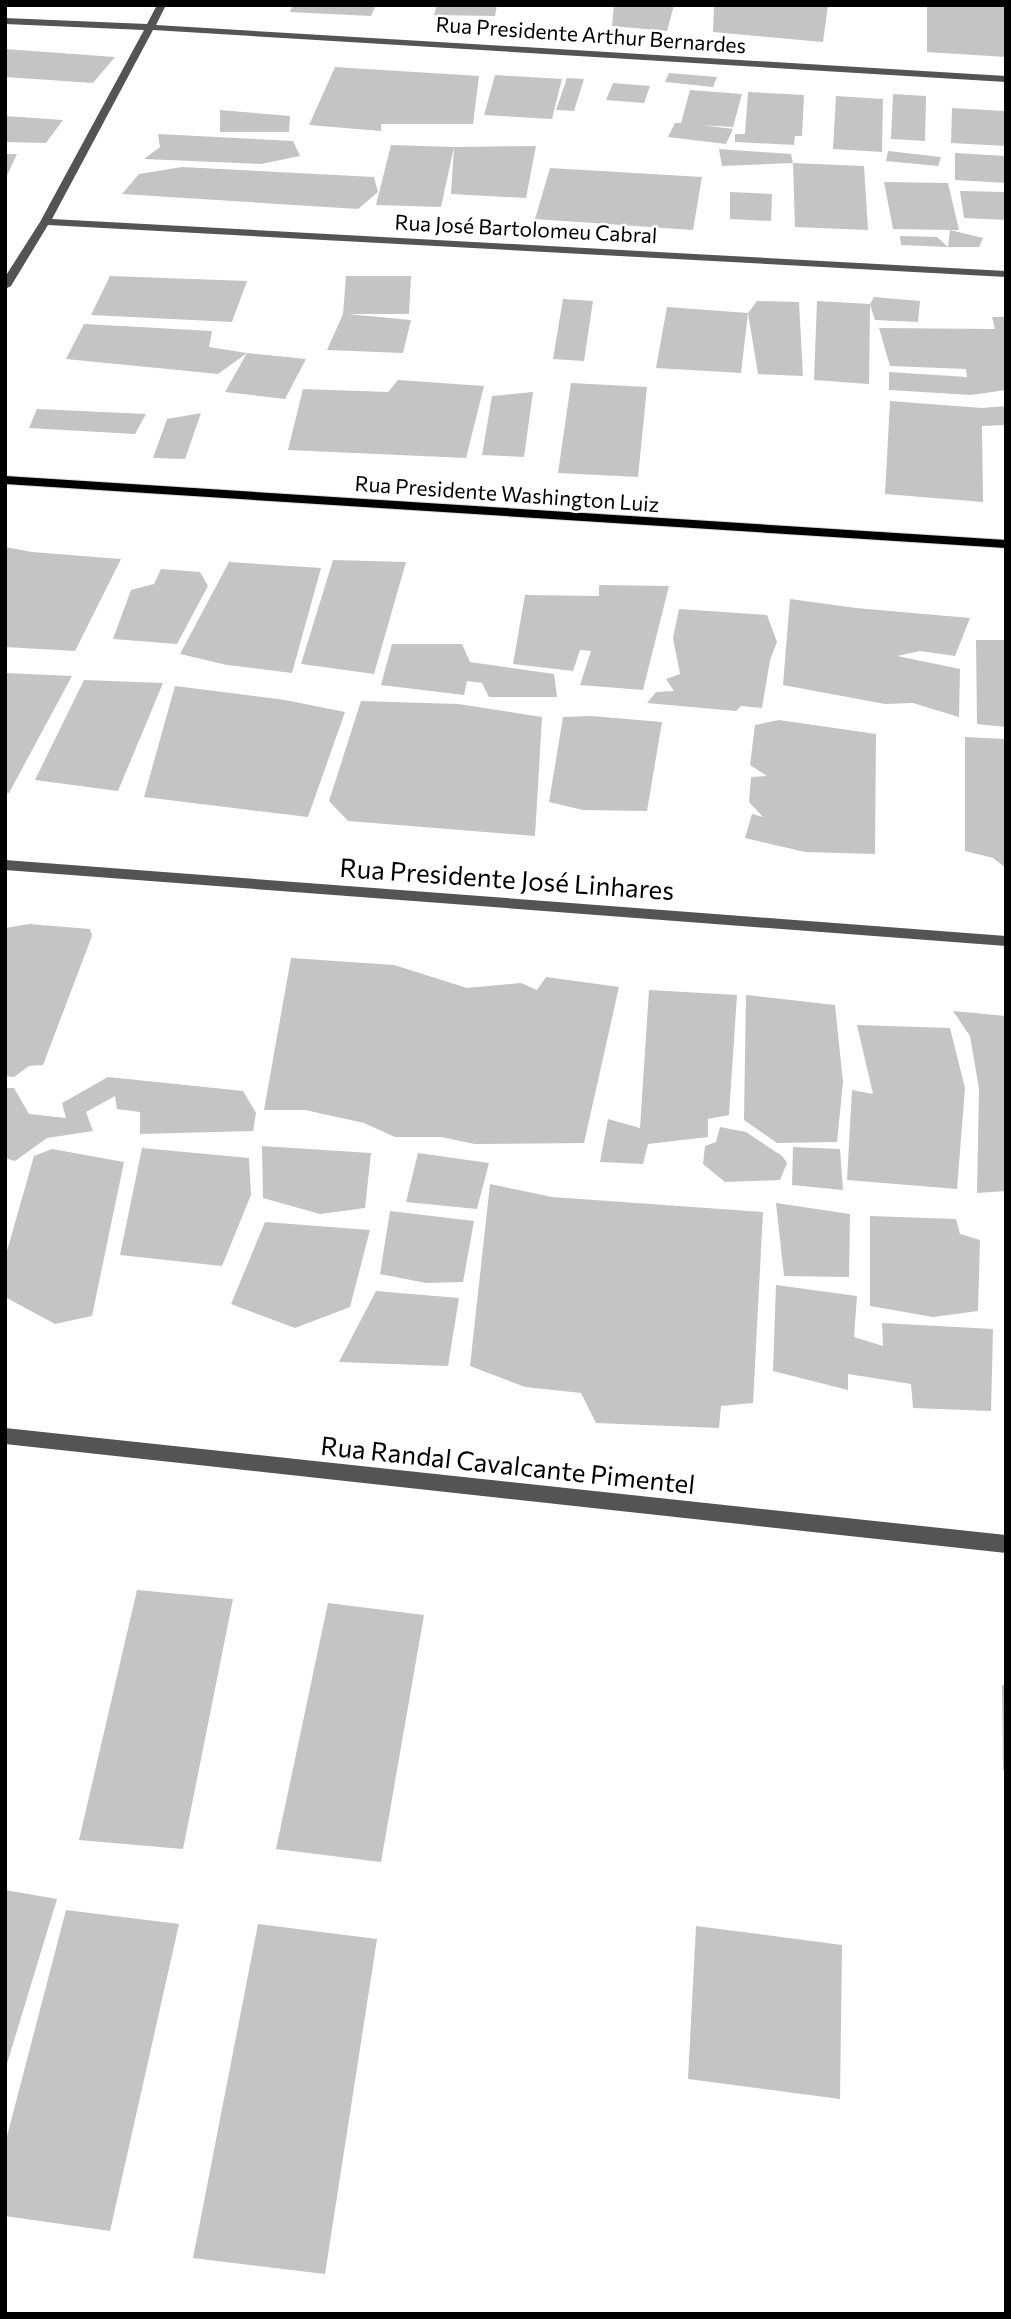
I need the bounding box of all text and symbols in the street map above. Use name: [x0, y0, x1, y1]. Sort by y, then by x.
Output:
street label: Rua Presidente Arthur Bernardes: [435, 11, 747, 57]
street label: Rua José Bartolomeu Cabral: [394, 209, 658, 247]
street label: Rua Presidente Washington Luiz: [354, 470, 660, 516]
street label: Rua Presidente José Linhares: [339, 851, 675, 905]
street label: Rua Randal Cavalcante Pimentel: [319, 1429, 697, 1499]

